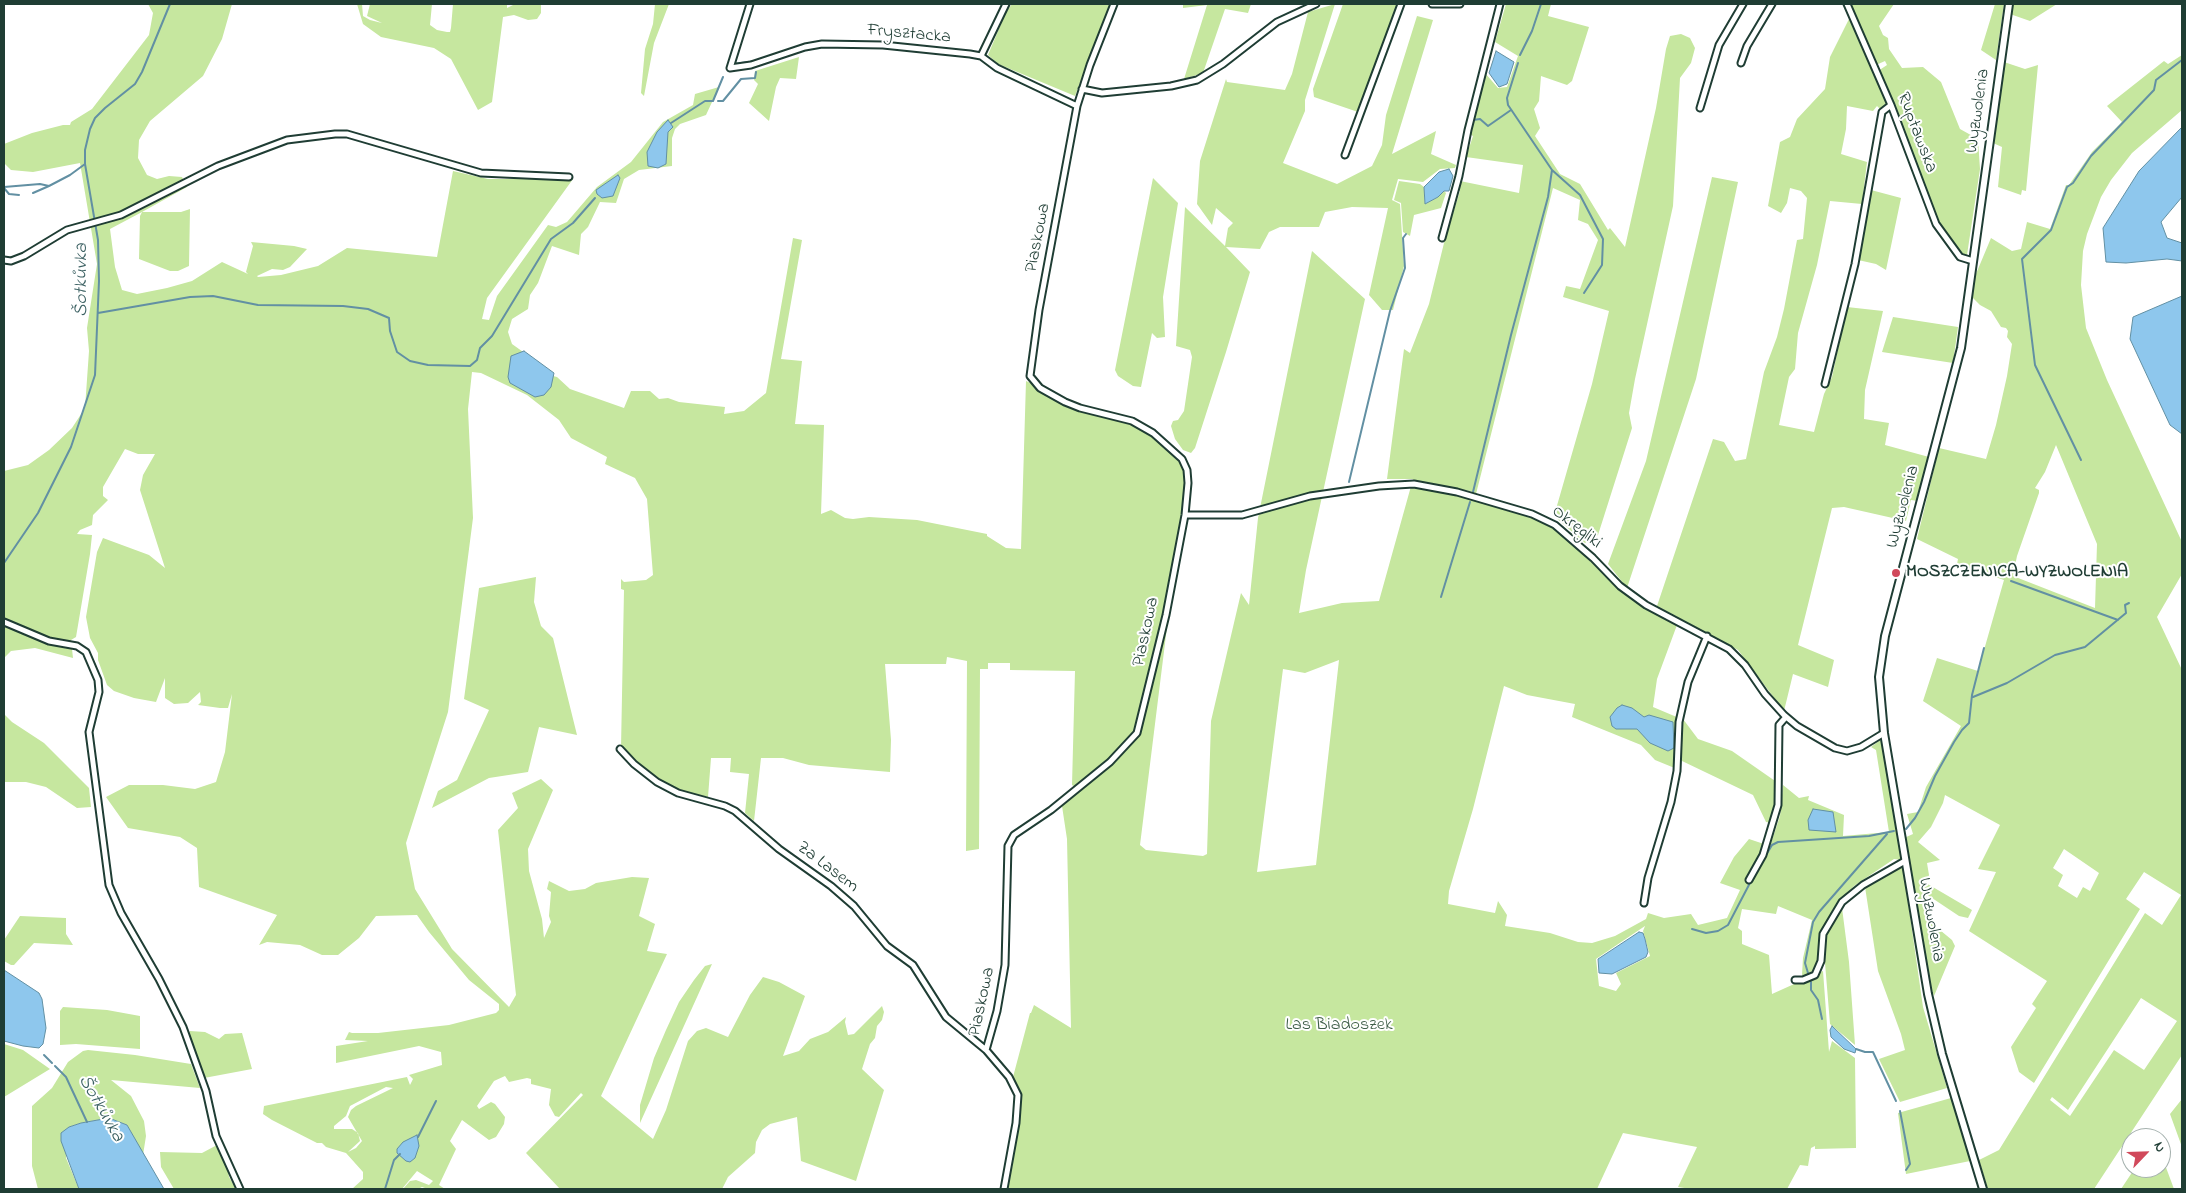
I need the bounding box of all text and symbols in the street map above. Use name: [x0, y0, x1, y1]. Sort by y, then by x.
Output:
street label: Frysztacka: [866, 21, 952, 49]
street label: Wyzwolenia: [1962, 67, 1996, 155]
street label: Ruptawska: [1891, 90, 1941, 176]
street label: Piaskowa: [1022, 201, 1056, 275]
water label: Šotkůvka: [72, 243, 94, 317]
street label: Wyzwolenia: [1883, 463, 1925, 551]
street label: Okręgliki: [1546, 502, 1606, 554]
place label: MOSZCZENICA-WYZWOLENIA: [1906, 562, 2128, 584]
marker: MOSZCZENICA-WYZWOLENIA: [1890, 567, 1902, 579]
street label: Piaskowa: [1129, 595, 1165, 669]
street label: Za Lasem: [792, 838, 862, 898]
street label: Wyzwolenia: [1912, 876, 1948, 964]
street label: Piaskowa: [965, 965, 1001, 1039]
park label: Las Biadoszek: [1285, 1015, 1393, 1037]
water label: Šotkůvka: [72, 1071, 128, 1147]
north arrow: [2121, 1128, 2171, 1178]
text: N: [2148, 1139, 2171, 1156]

